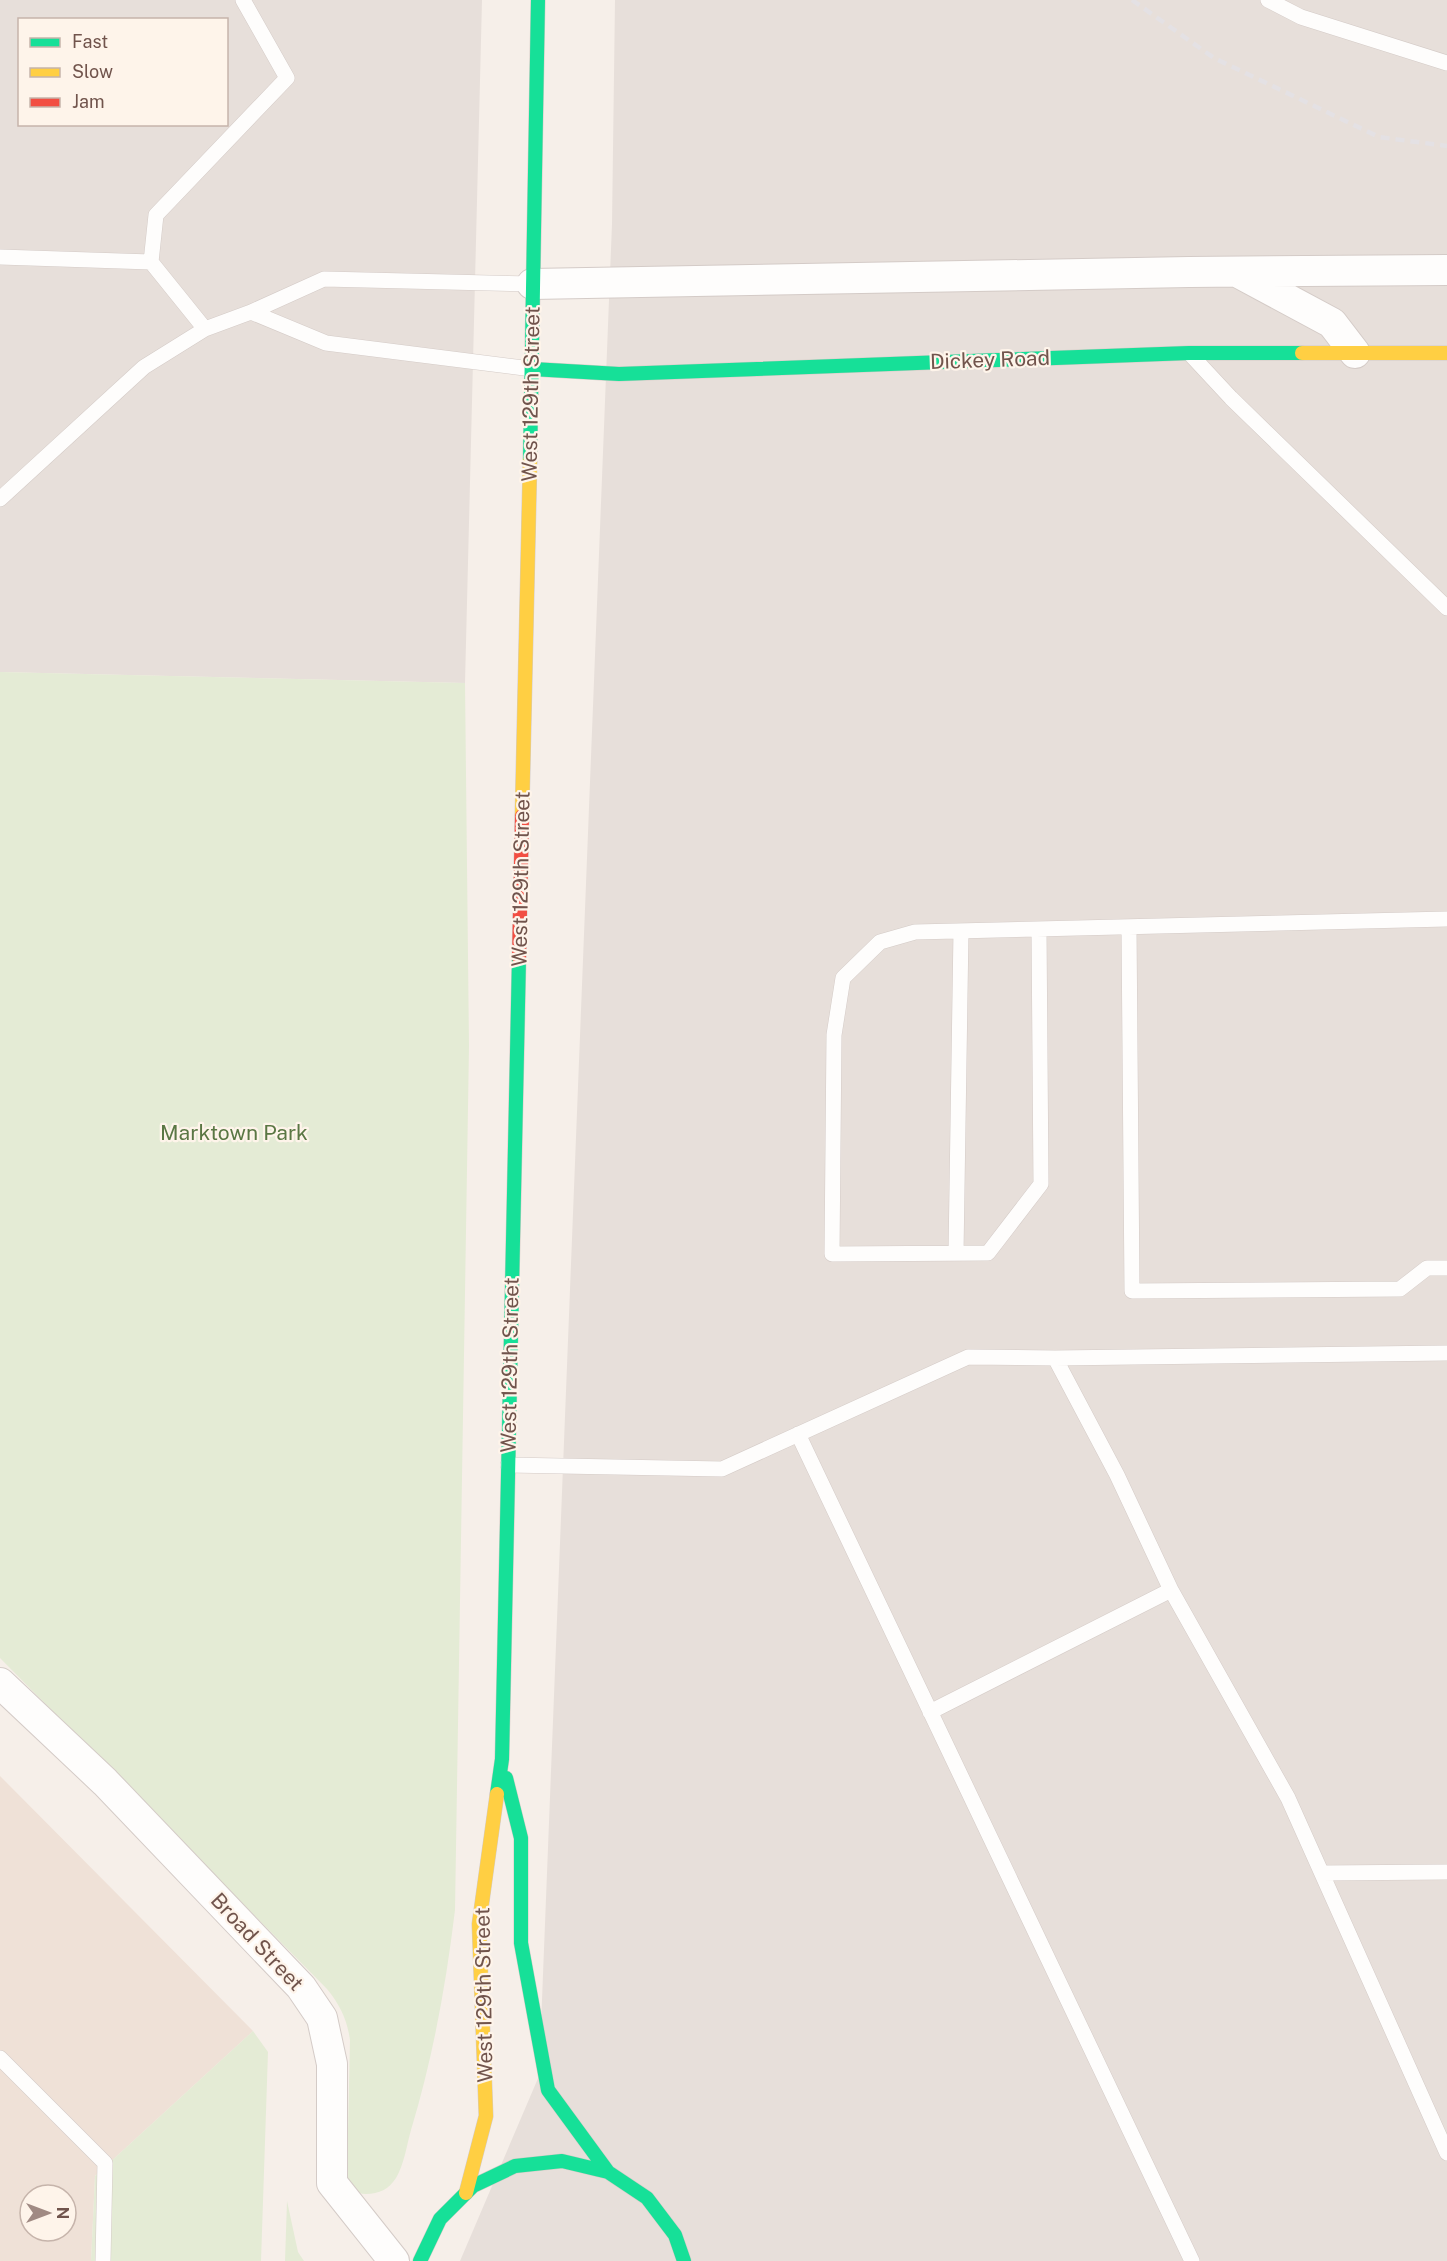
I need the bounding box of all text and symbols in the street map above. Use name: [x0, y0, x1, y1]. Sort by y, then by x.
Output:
legend: [18, 18, 228, 126]
text: Fast: [72, 31, 108, 52]
text: Slow: [72, 61, 113, 82]
text: Jam: [72, 91, 105, 112]
street label: West 129th Street: [516, 306, 545, 482]
street label: Dickey Road: [930, 345, 1050, 374]
street label: West 129th Street: [506, 791, 535, 967]
park label: Marktown Park: [160, 1120, 308, 1145]
street label: West 129th Street: [495, 1277, 524, 1453]
street label: Broad Street: [206, 1888, 309, 1996]
street label: West 129th Street: [469, 1907, 498, 2083]
north arrow: [18, 2183, 78, 2243]
text: N: [53, 2207, 72, 2219]

